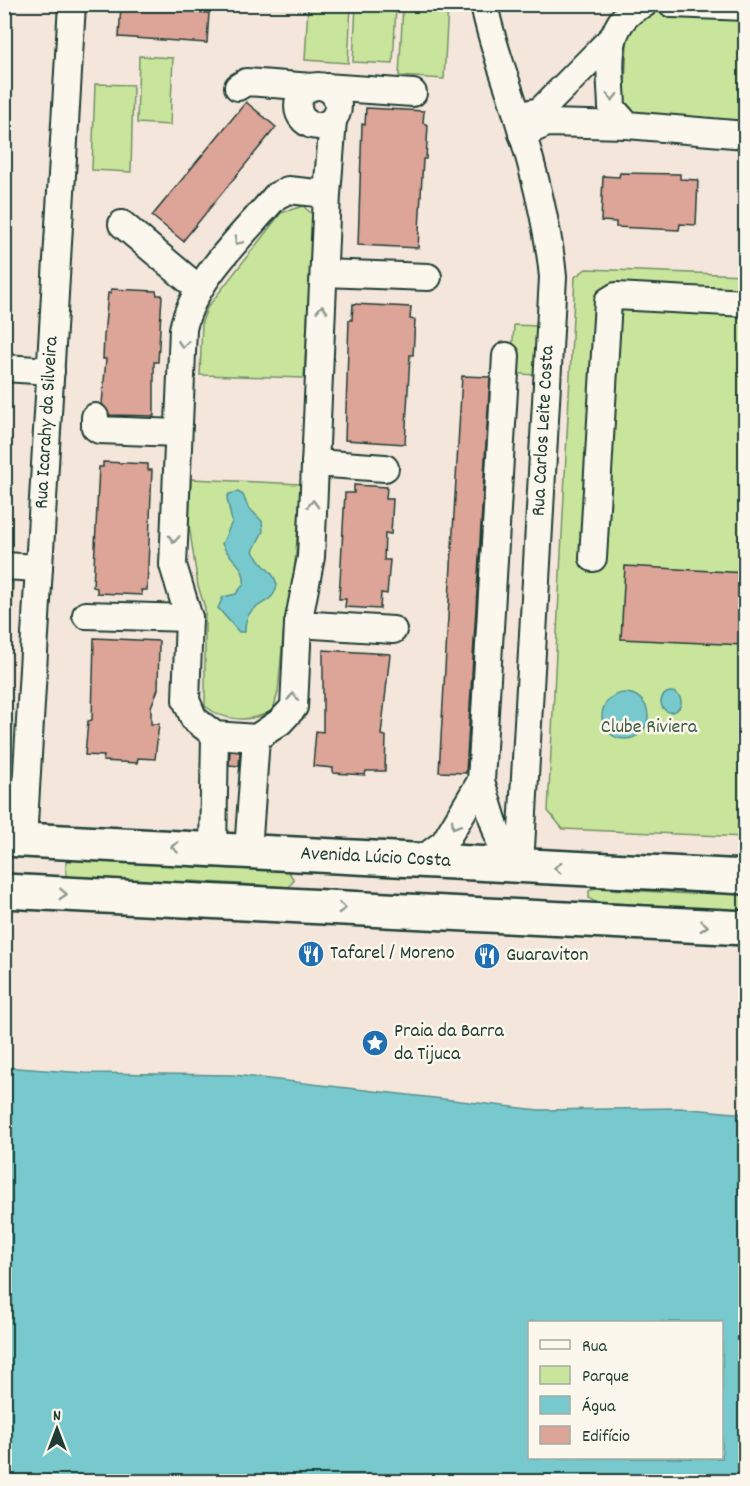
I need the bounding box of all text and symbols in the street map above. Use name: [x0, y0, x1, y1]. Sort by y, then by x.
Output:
one-way arrow: [605, 93, 618, 102]
one-way arrow: [235, 234, 246, 245]
one-way arrow: [316, 305, 328, 314]
street label: Rua Icarahy da Silveira: [28, 335, 67, 510]
one-way arrow: [176, 340, 189, 349]
street label: Rua Carlos Leite Costa: [526, 344, 562, 517]
one-way arrow: [307, 499, 320, 508]
one-way arrow: [168, 534, 181, 543]
one-way arrow: [287, 693, 300, 702]
park label: Clube Riviera: [601, 714, 698, 742]
one-way arrow: [450, 819, 462, 829]
street label: Avenida Lúcio Costa: [300, 840, 452, 876]
one-way arrow: [170, 841, 179, 854]
one-way arrow: [554, 862, 563, 875]
one-way arrow: [58, 888, 67, 901]
one-way arrow: [337, 901, 346, 914]
one-way arrow: [699, 920, 708, 933]
restaurant icon: Tafarel / Moreno: [296, 939, 326, 969]
place label: Tafarel / Moreno: [330, 940, 455, 968]
restaurant icon: Guaraviton: [472, 941, 502, 971]
place label: Guaraviton: [506, 942, 588, 970]
place label: Praia da Barra da Tijuca: [394, 1018, 505, 1069]
place icon: Praia da Barra da Tijuca: [360, 1028, 390, 1058]
legend: [528, 1321, 723, 1459]
text: Rua: [582, 1335, 608, 1360]
text: Parque: [582, 1365, 629, 1390]
text: Água: [582, 1395, 616, 1420]
north arrow: [27, 1399, 87, 1459]
text: N: [53, 1405, 61, 1428]
text: Edifício: [582, 1425, 630, 1450]

